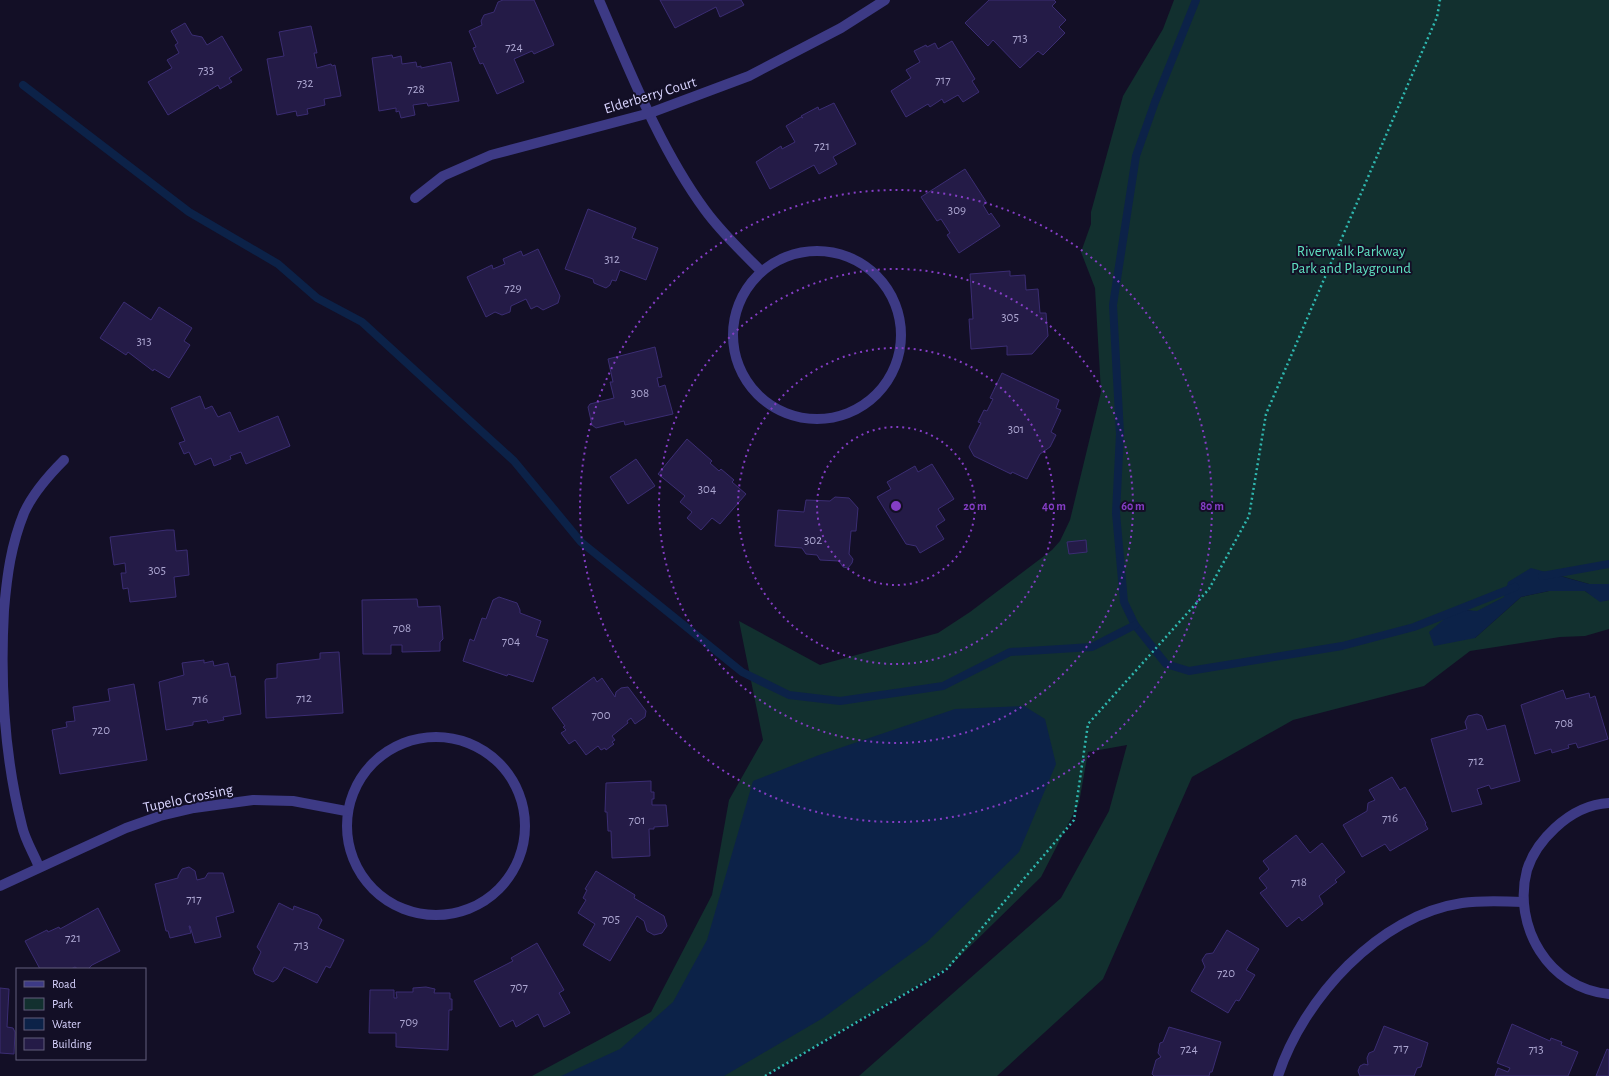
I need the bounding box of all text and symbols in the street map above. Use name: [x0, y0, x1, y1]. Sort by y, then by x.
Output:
house number: 713: [1012, 32, 1028, 45]
house number: 724: [505, 41, 523, 54]
house number: 733: [198, 64, 214, 77]
street label: Elderberry Court: [602, 74, 698, 117]
house number: 717: [935, 74, 951, 87]
house number: 732: [297, 77, 313, 90]
house number: 728: [407, 83, 425, 96]
house number: 721: [814, 140, 830, 153]
house number: 309: [948, 204, 966, 217]
park label: Riverwalk Parkway Park and Playground: [1291, 244, 1411, 276]
house number: 312: [604, 253, 620, 266]
house number: 729: [504, 282, 522, 295]
house number: 305: [1001, 311, 1019, 324]
house number: 313: [136, 335, 152, 348]
house number: 308: [631, 387, 649, 400]
house number: 301: [1008, 423, 1024, 436]
house number: 304: [698, 483, 716, 496]
centre of rings: [889, 499, 903, 513]
text: 20 m: [963, 500, 987, 512]
text: 40 m: [1042, 500, 1066, 512]
text: 60 m: [1121, 500, 1145, 512]
text: 80 m: [1200, 500, 1224, 512]
house number: 302: [804, 534, 822, 547]
house number: 305: [148, 564, 166, 577]
house number: 708: [393, 622, 411, 635]
house number: 704: [502, 635, 520, 648]
house number: 712: [296, 692, 312, 705]
house number: 716: [192, 693, 208, 706]
house number: 700: [591, 709, 611, 722]
house number: 708: [1555, 717, 1573, 730]
house number: 720: [92, 724, 110, 737]
house number: 712: [1468, 755, 1484, 768]
street label: Tupelo Crossing: [142, 782, 235, 815]
house number: 716: [1382, 812, 1398, 825]
house number: 701: [629, 814, 645, 827]
house number: 718: [1291, 876, 1307, 889]
house number: 717: [186, 893, 202, 906]
house number: 705: [602, 913, 620, 926]
house number: 721: [65, 932, 81, 945]
house number: 713: [293, 939, 309, 952]
house number: 720: [1217, 967, 1235, 980]
legend: [16, 968, 146, 1060]
text: Road: [52, 978, 76, 990]
house number: 707: [510, 981, 528, 994]
text: Park: [52, 998, 73, 1010]
house number: 709: [400, 1016, 418, 1029]
text: Water: [52, 1018, 81, 1030]
text: Building: [52, 1038, 92, 1050]
house number: 717: [1393, 1042, 1409, 1055]
house number: 724: [1180, 1043, 1198, 1056]
house number: 713: [1528, 1043, 1544, 1056]

